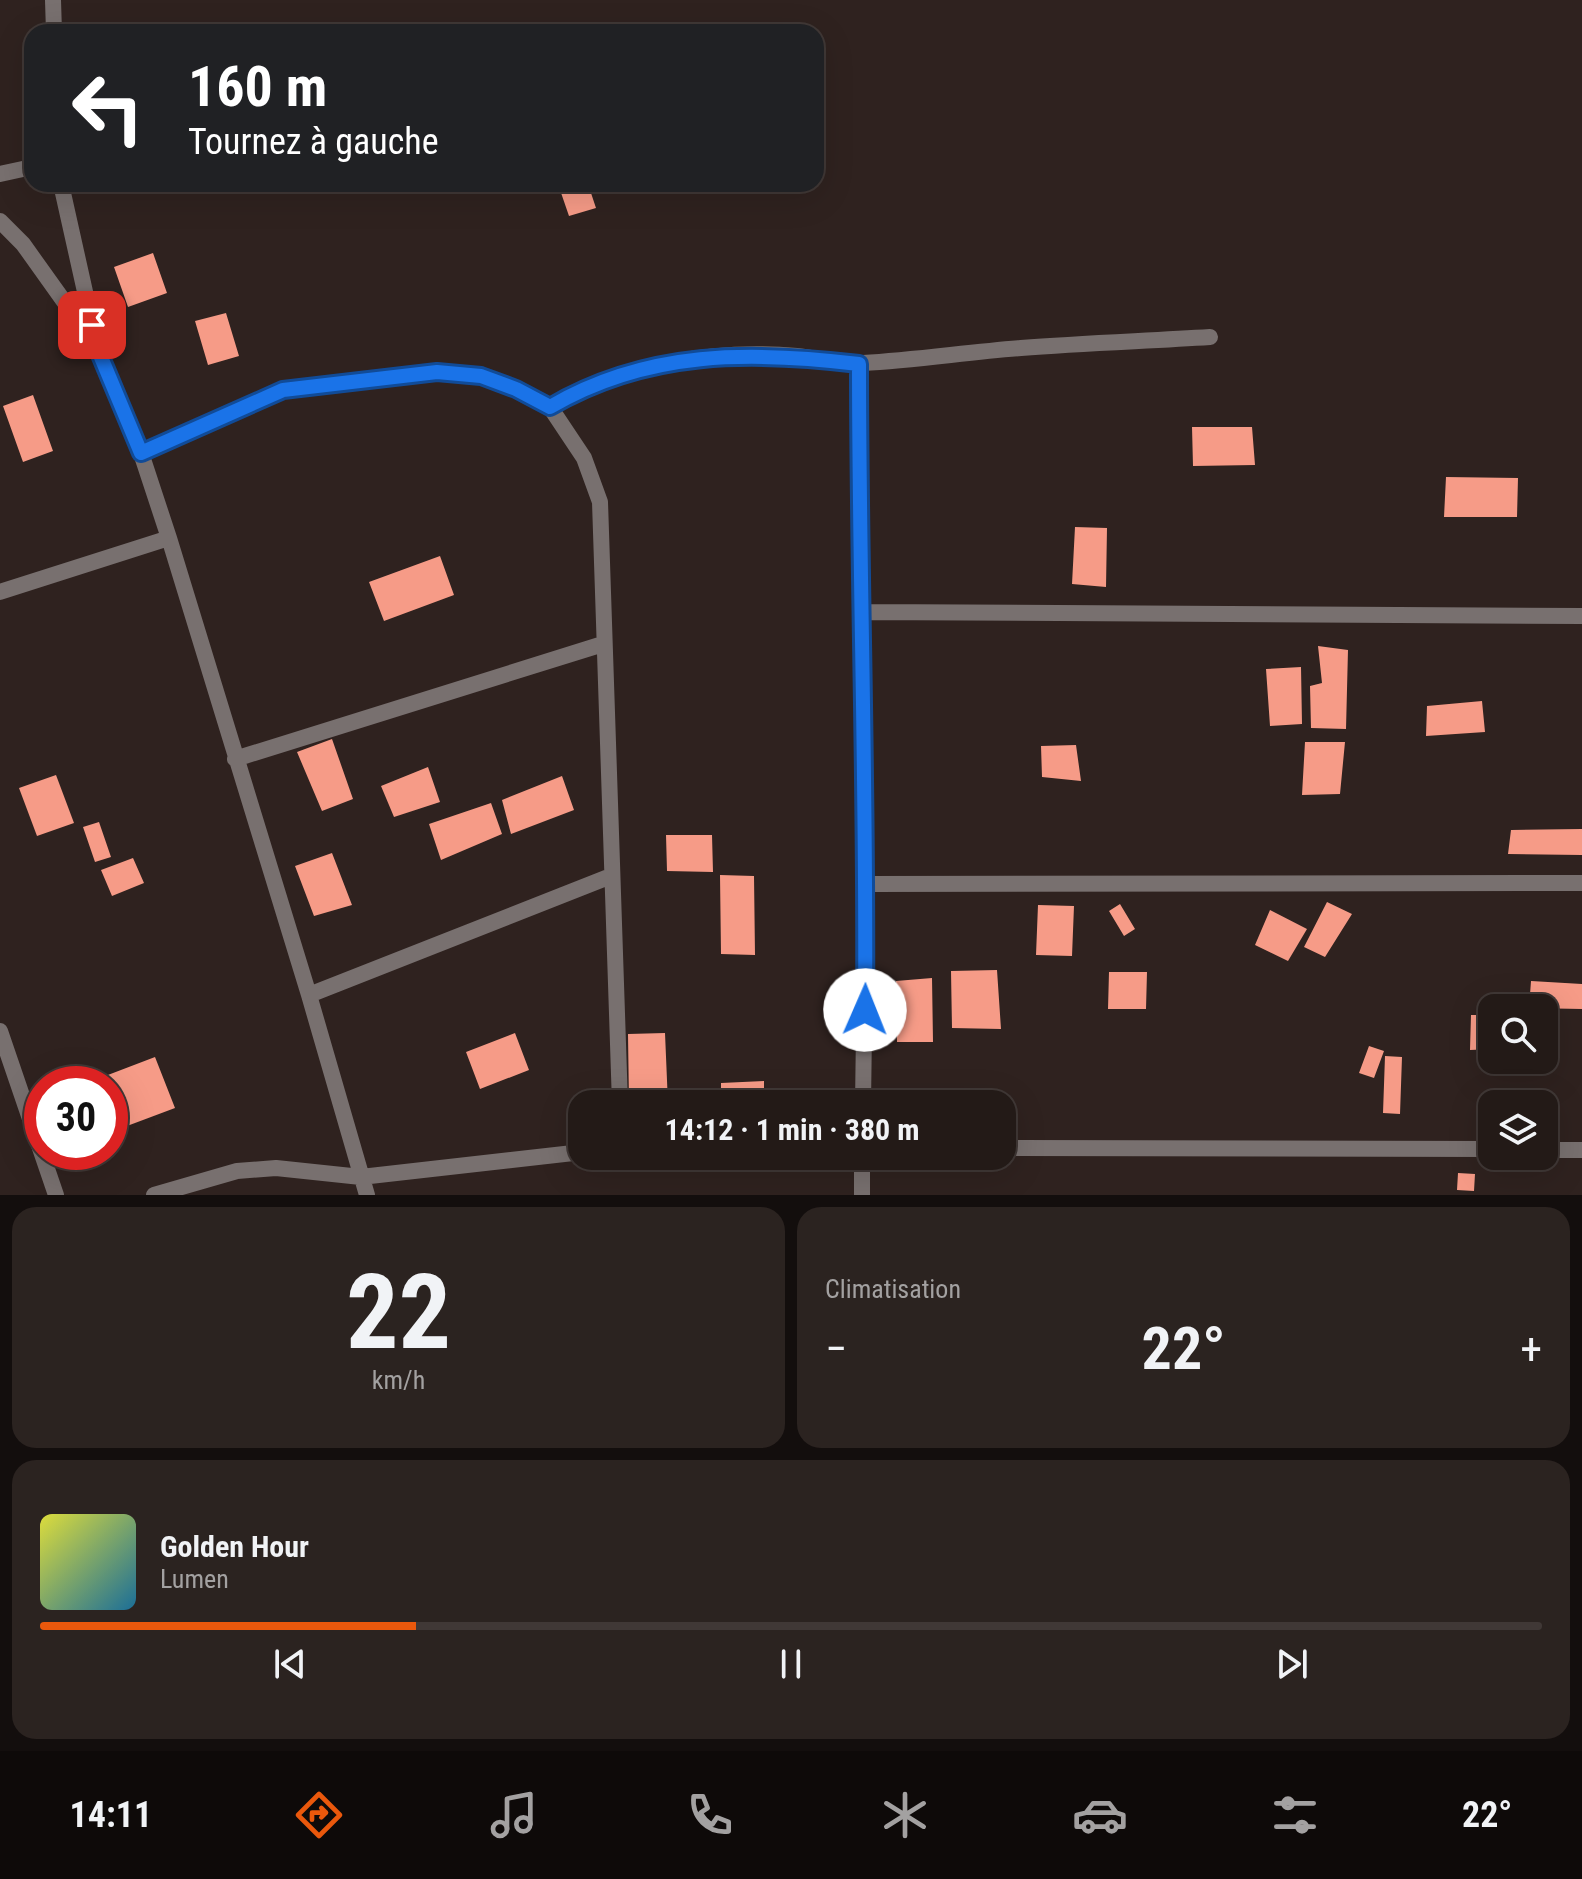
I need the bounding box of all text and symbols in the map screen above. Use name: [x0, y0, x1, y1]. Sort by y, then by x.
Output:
text: 160 m: [188, 54, 327, 120]
icon: left: [56, 56, 160, 160]
text: Tournez à gauche: [188, 121, 439, 163]
pin: [58, 291, 126, 359]
icon: arrive: [70, 303, 114, 347]
position arrow: [823, 968, 907, 1052]
map controls: [1478, 994, 1558, 1170]
button: search: [1478, 994, 1558, 1074]
speed limit sign: 30: [24, 1066, 128, 1170]
button: layers: [1478, 1090, 1558, 1170]
text: 14:12 · 1 min · 380 m: [665, 1112, 919, 1147]
text: 22: [346, 1252, 451, 1373]
text: Climatisation: [825, 1274, 961, 1304]
text: 22°: [1142, 1313, 1226, 1384]
text: −: [825, 1323, 847, 1375]
text: +: [1520, 1323, 1542, 1375]
text: km/h: [372, 1365, 425, 1395]
text: Golden Hour: [160, 1529, 309, 1564]
text: Lumen: [160, 1564, 229, 1594]
icon: previous: [268, 1642, 312, 1686]
icon: pause: [769, 1642, 813, 1686]
icon: next: [1270, 1642, 1314, 1686]
icon: directions: [291, 1787, 347, 1843]
icon: music: [486, 1787, 542, 1843]
icon: phone: [682, 1787, 738, 1843]
icon: climate: [877, 1787, 933, 1843]
icon: car: [1072, 1787, 1128, 1843]
icon: filters: [1267, 1787, 1323, 1843]
text: 14:11: [70, 1794, 152, 1836]
text: 22°: [1462, 1794, 1512, 1836]

